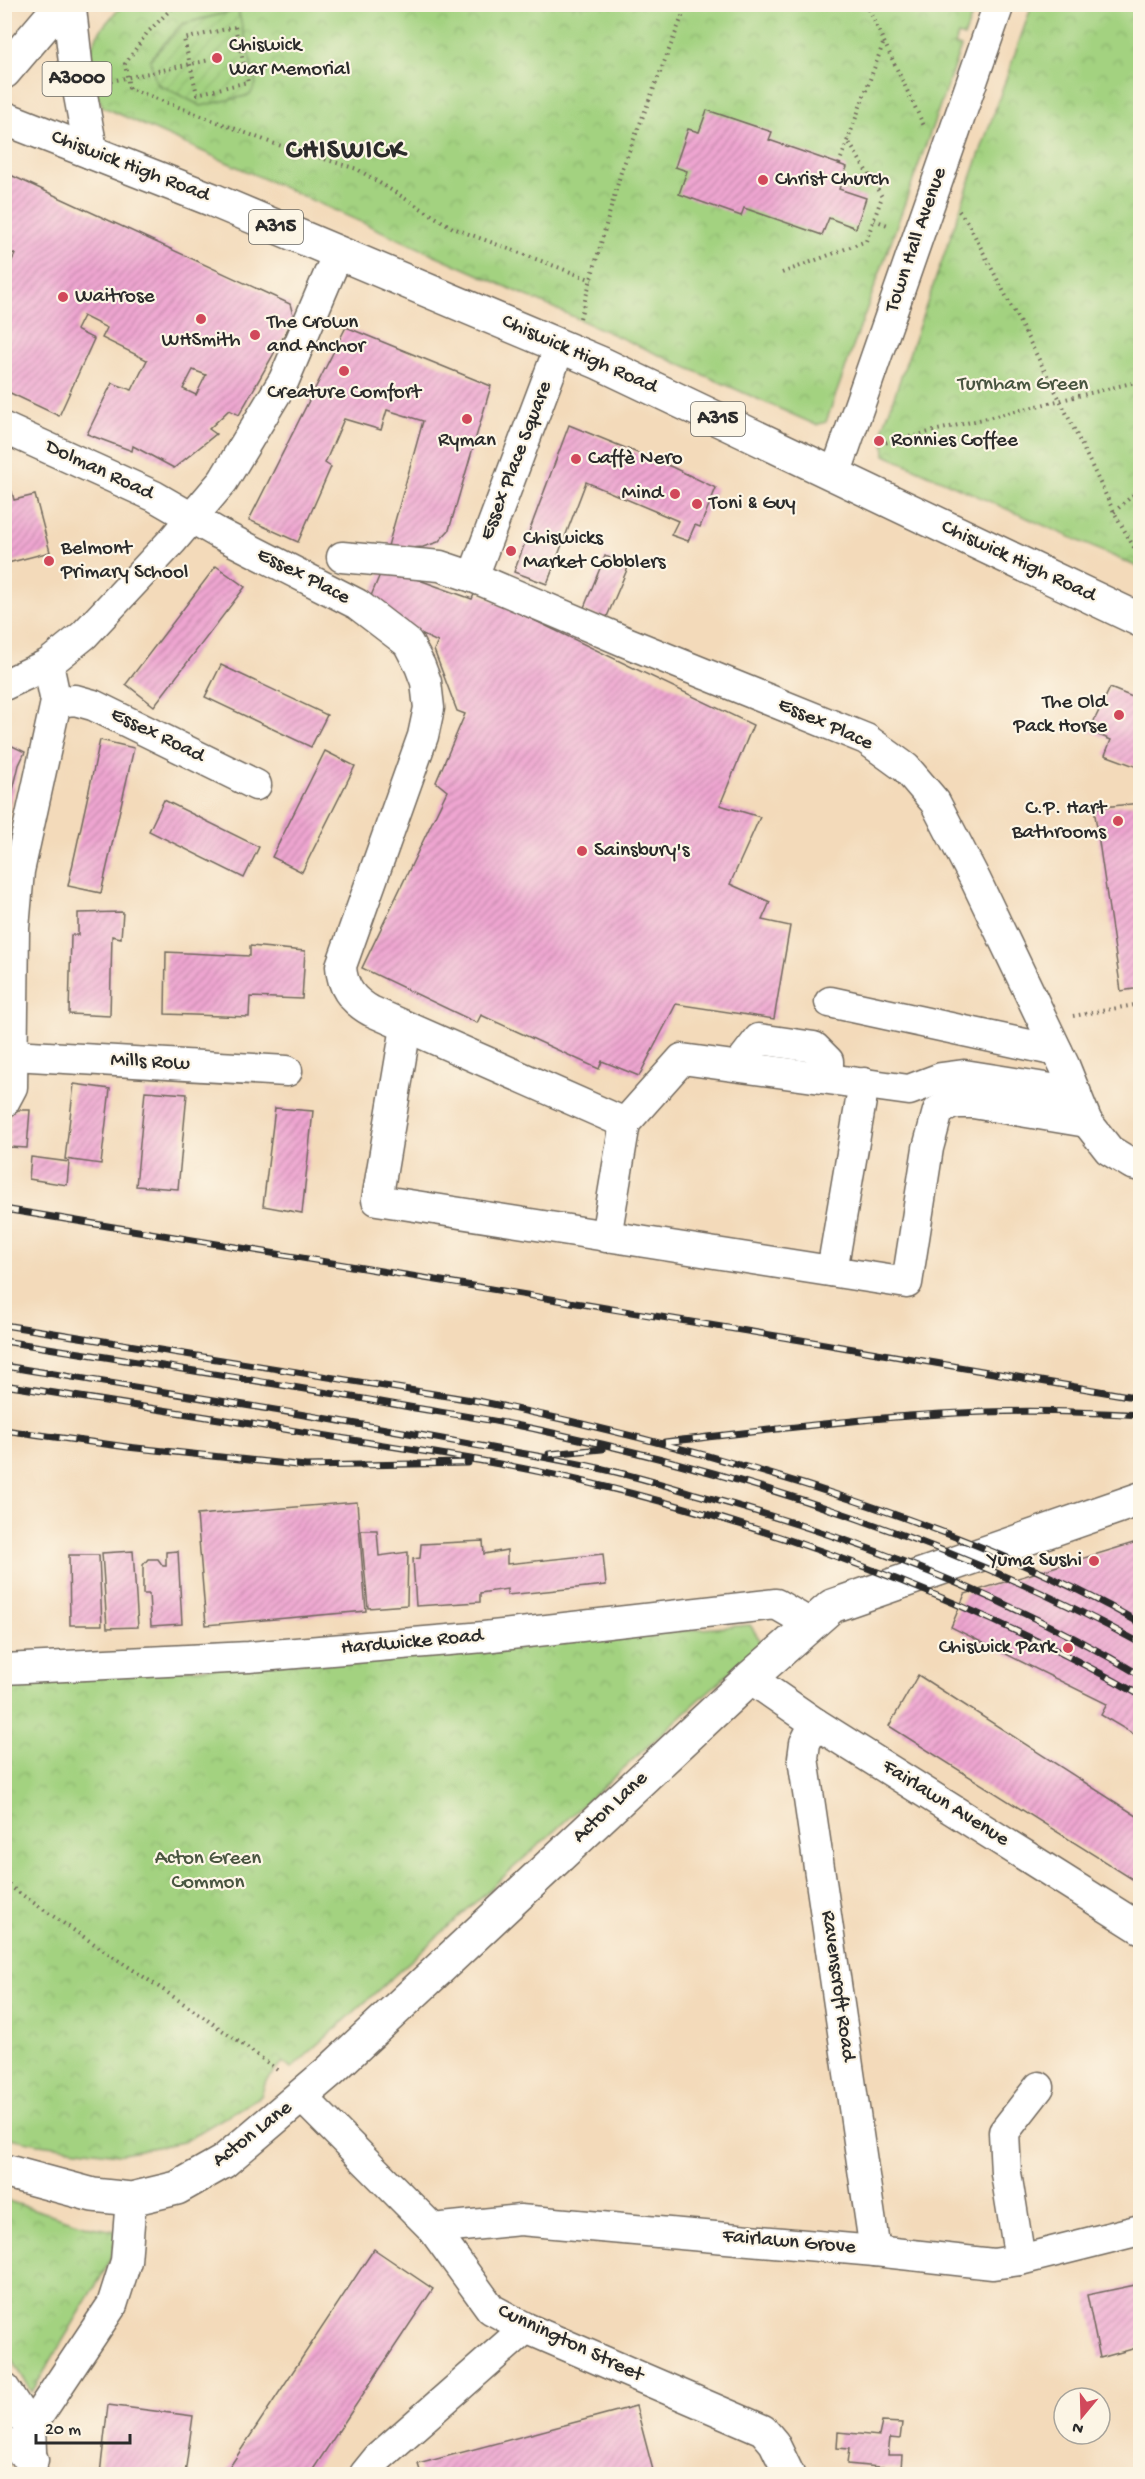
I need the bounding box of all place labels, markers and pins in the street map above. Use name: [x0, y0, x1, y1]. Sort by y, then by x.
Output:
place label: Chiswick War Memorial: [229, 34, 350, 83]
marker: Chiswick War Memorial: [210, 51, 224, 65]
place label: Christ Church: [775, 168, 889, 193]
marker: Christ Church: [756, 173, 770, 187]
place label: Waitrose: [75, 285, 156, 310]
marker: Waitrose: [56, 290, 70, 304]
place label: The Crown and Anchor: [266, 311, 367, 360]
marker: WHSmith: [194, 312, 208, 326]
marker: The Crown and Anchor: [248, 328, 262, 342]
place label: WHSmith: [162, 329, 240, 354]
marker: Creature Comfort: [337, 364, 351, 378]
place label: Creature Comfort: [267, 381, 423, 406]
marker: Ryman: [460, 412, 474, 426]
place label: Ryman: [438, 429, 496, 454]
place label: Ronnies Coffee: [891, 429, 1019, 454]
marker: Ronnies Coffee: [872, 434, 886, 448]
place label: Caffè Nero: [588, 447, 683, 472]
marker: Caffè Nero: [569, 452, 583, 466]
place label: Mind: [622, 482, 665, 507]
marker: Mind: [668, 487, 682, 501]
place label: Toni & Guy: [708, 492, 796, 517]
marker: Toni & Guy: [690, 497, 704, 511]
place label: Chiswicks Market Cobblers: [523, 527, 667, 576]
place label: Belmont Primary School: [60, 537, 188, 586]
marker: Chiswicks Market Cobblers: [504, 544, 518, 558]
marker: Belmont Primary School: [42, 554, 56, 568]
place label: The Old Pack Horse: [1012, 691, 1109, 740]
marker: The Old Pack Horse: [1112, 708, 1126, 722]
place label: C.P. Hart Bathrooms: [1011, 797, 1108, 846]
marker: C.P. Hart Bathrooms: [1111, 814, 1125, 828]
place label: Sainsbury's: [594, 839, 691, 864]
marker: Sainsbury's: [575, 844, 589, 858]
place label: Yuma Sushi: [986, 1549, 1082, 1574]
marker: Yuma Sushi: [1087, 1554, 1101, 1568]
place label: Chiswick Park: [939, 1636, 1059, 1661]
marker: Chiswick Park: [1061, 1641, 1075, 1655]

